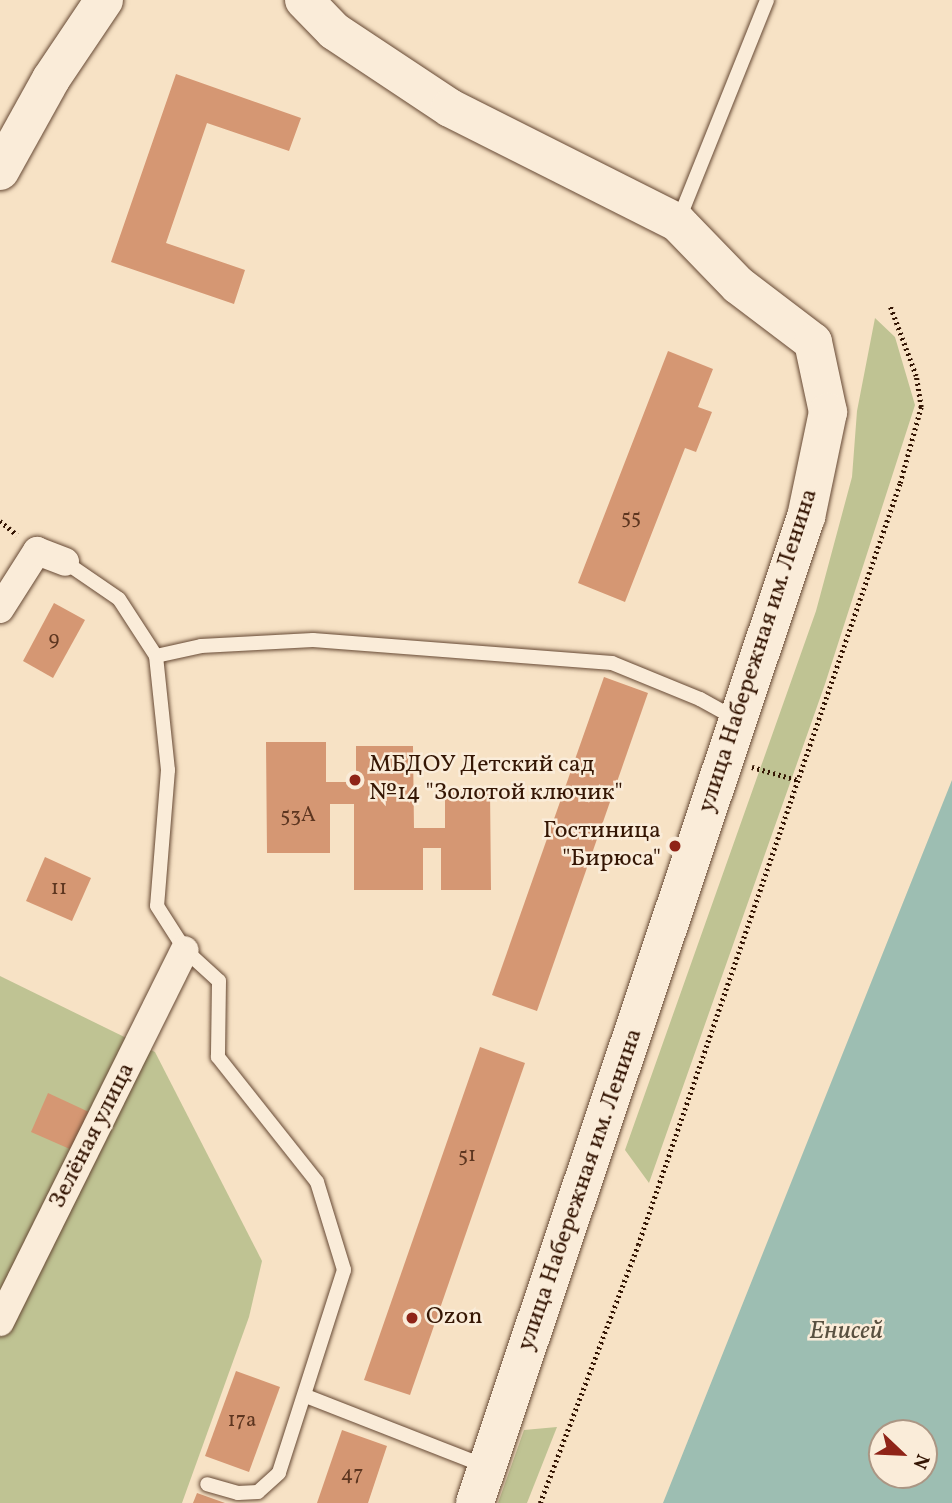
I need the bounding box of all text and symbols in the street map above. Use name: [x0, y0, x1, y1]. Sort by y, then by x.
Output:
street label: улица Набережная им. Ленина: [693, 485, 825, 817]
house number: 55: [621, 505, 641, 531]
house number: 9: [49, 627, 59, 653]
place label: МБДОУ Детский сад №14 "Золотой ключик": [369, 752, 623, 808]
marker: МБДОУ Детский сад №14 "Золотой ключик": [347, 772, 363, 788]
house number: 53А: [280, 803, 316, 829]
place label: Гостиница "Бирюса": [543, 818, 661, 874]
marker: Гостиница "Бирюса": [667, 838, 683, 854]
house number: 11: [51, 876, 67, 902]
street label: улица Набережная им. Ленина: [512, 1025, 650, 1355]
street label: Зелёная улица: [44, 1058, 142, 1214]
house number: 51: [458, 1143, 476, 1169]
place label: Ozon: [426, 1304, 483, 1332]
marker: Ozon: [404, 1310, 420, 1326]
water label: Енисей: [809, 1316, 883, 1348]
house number: 17а: [228, 1408, 256, 1434]
north arrow: [868, 1419, 938, 1489]
text: N: [906, 1450, 935, 1473]
house number: 47: [341, 1462, 363, 1488]

